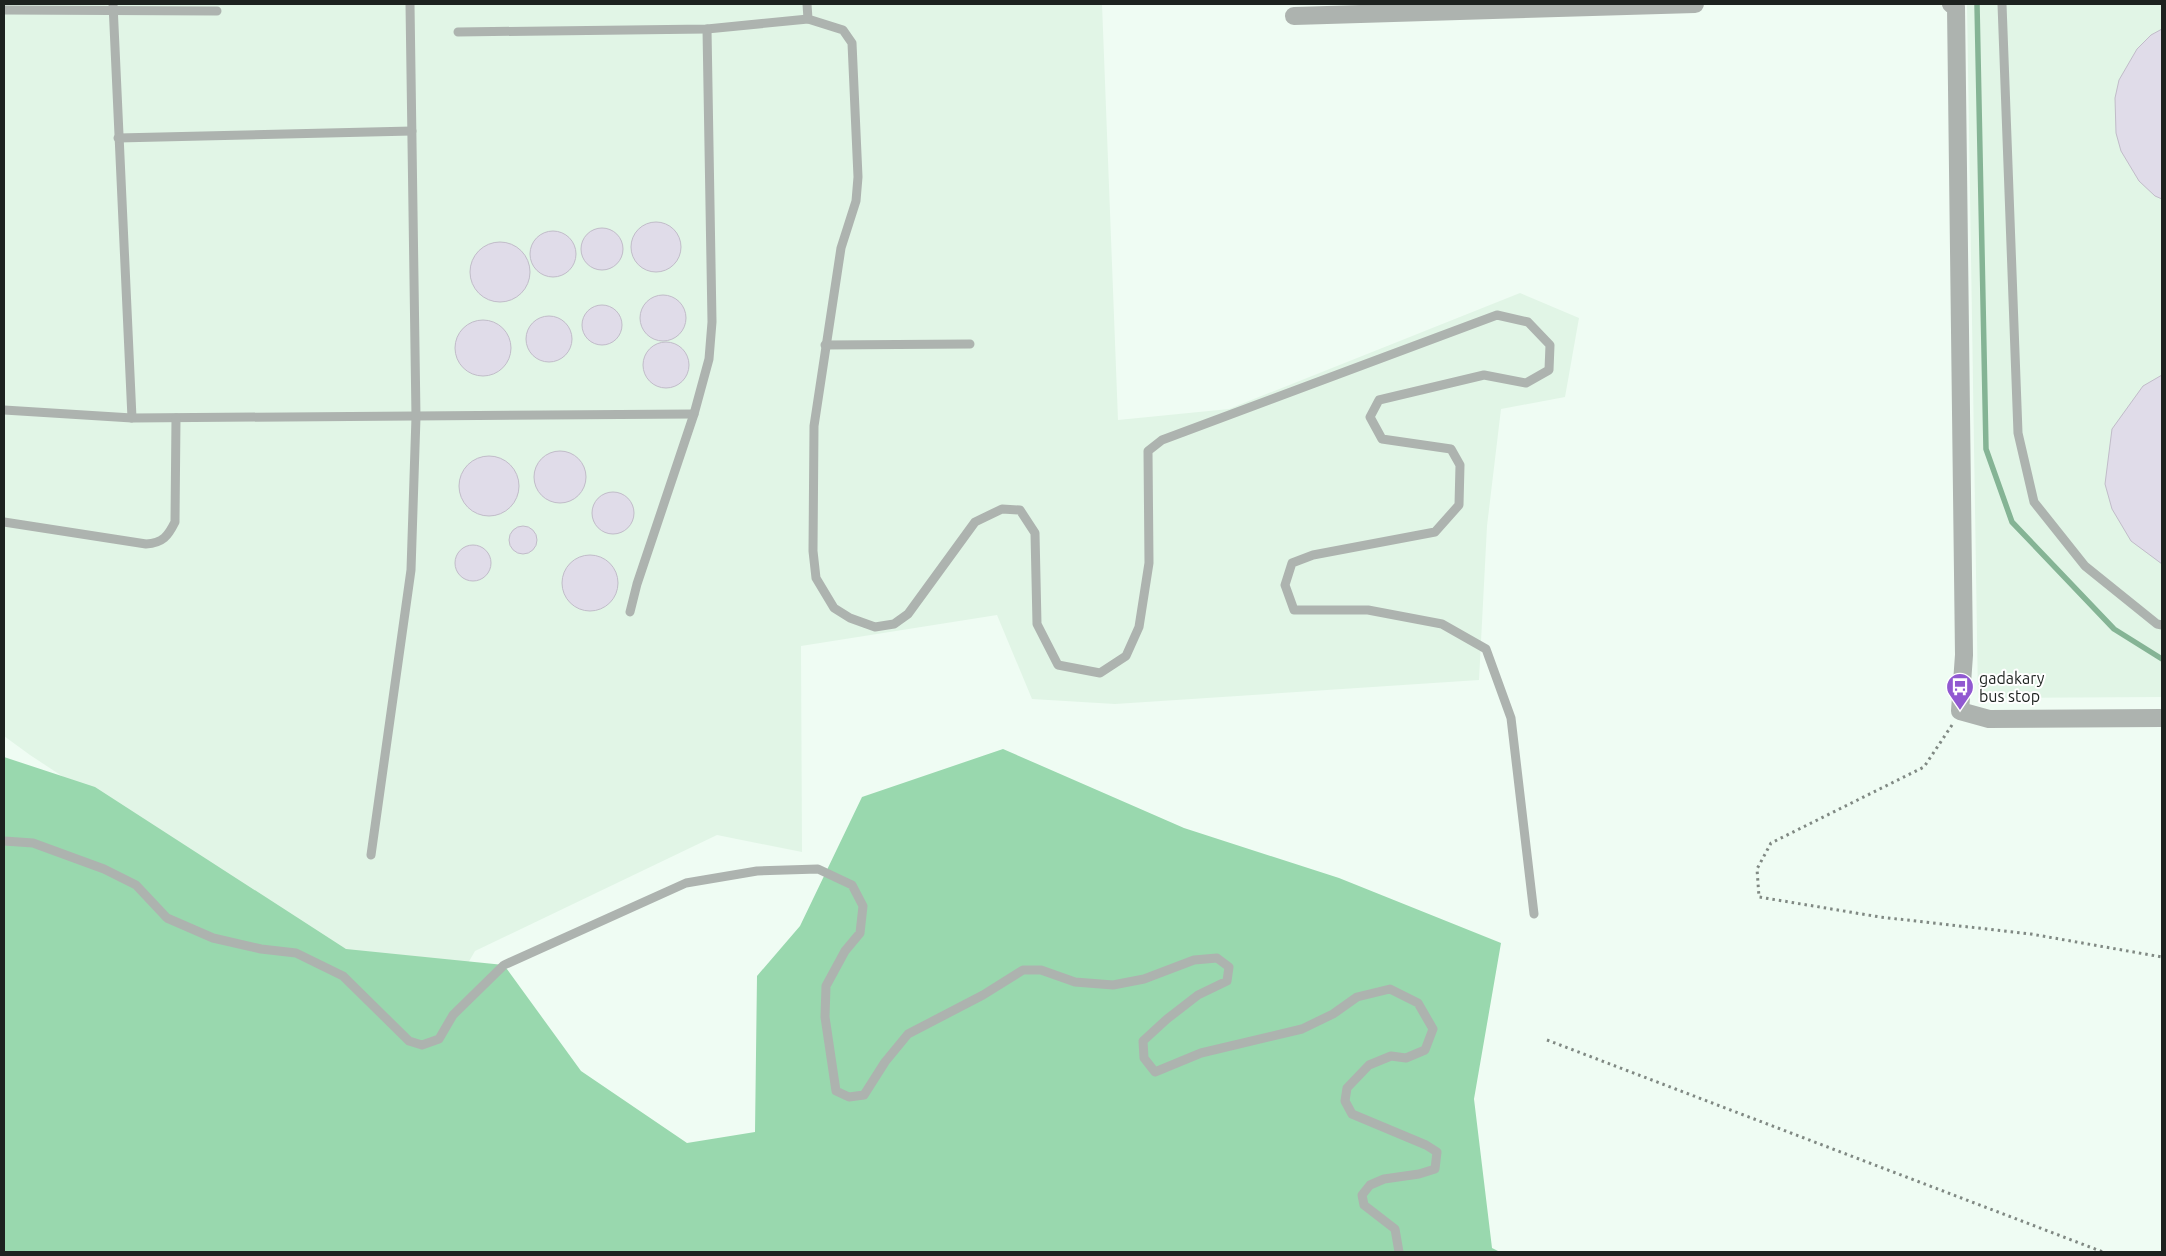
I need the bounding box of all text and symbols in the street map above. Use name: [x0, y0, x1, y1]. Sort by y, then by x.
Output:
place label: gadakary bus stop: [1979, 669, 2045, 705]
bus stop icon: gadakary bus stop: [1945, 672, 1975, 711]

